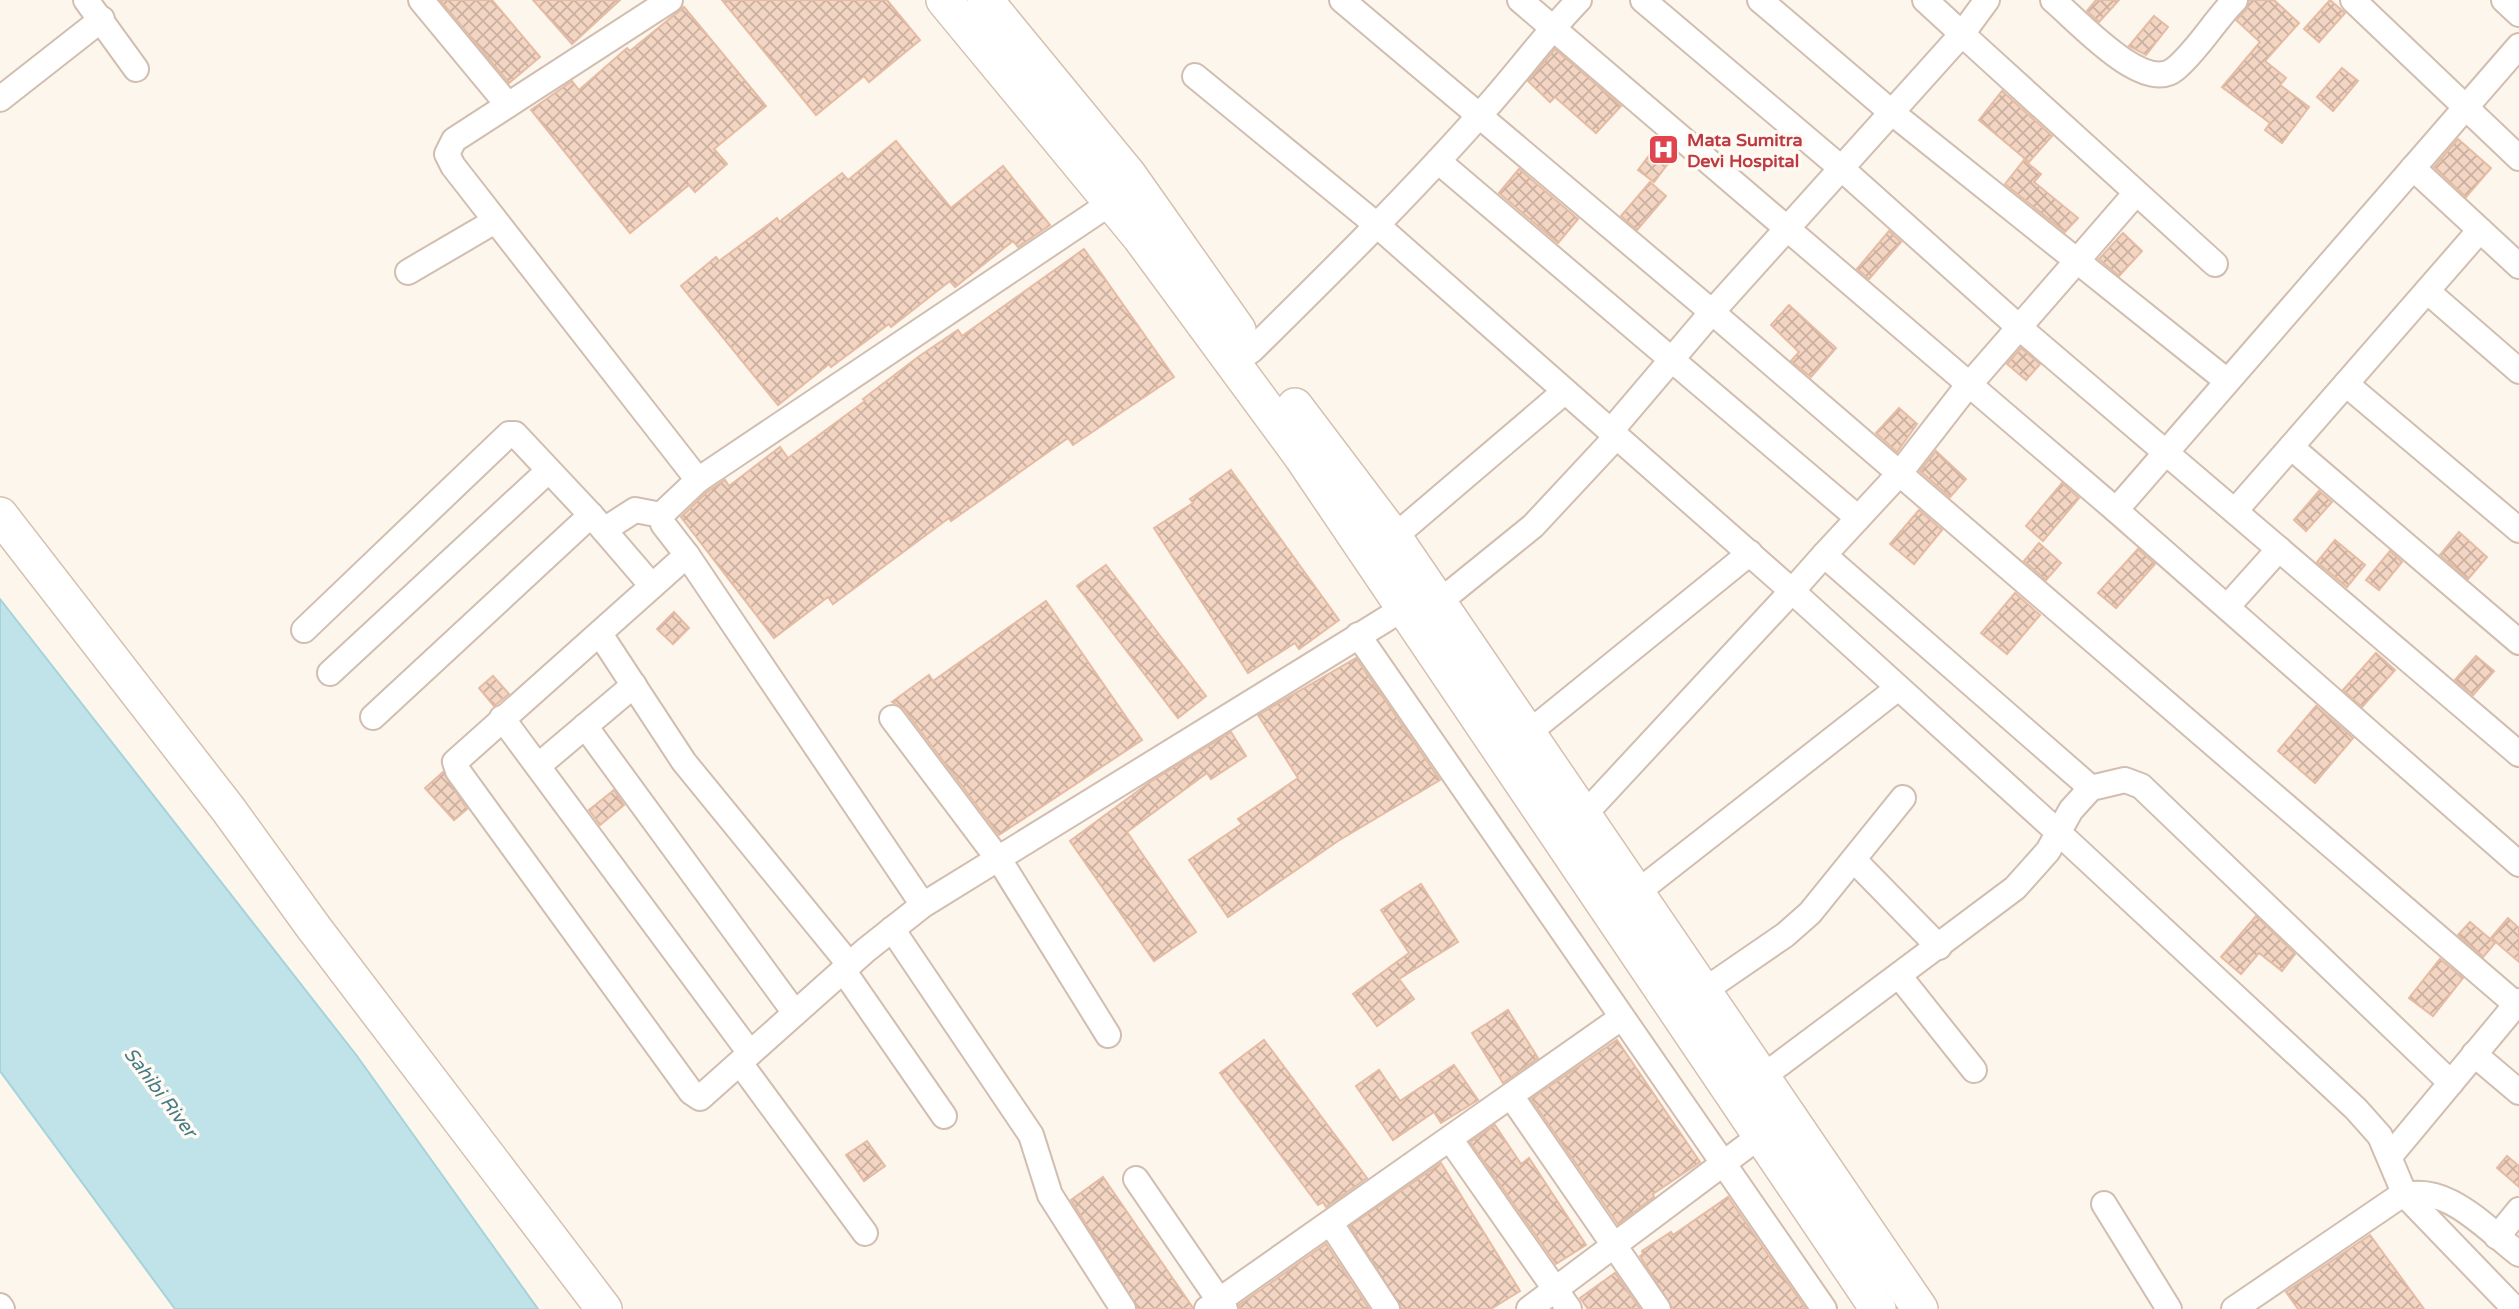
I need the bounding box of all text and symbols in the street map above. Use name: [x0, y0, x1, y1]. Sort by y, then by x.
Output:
place label: Mata Sumitra Devi Hospital: [1687, 129, 1803, 172]
hospital icon: Mata Sumitra Devi Hospital: [1647, 133, 1681, 167]
water label: Sahibi River: [119, 1043, 203, 1144]

